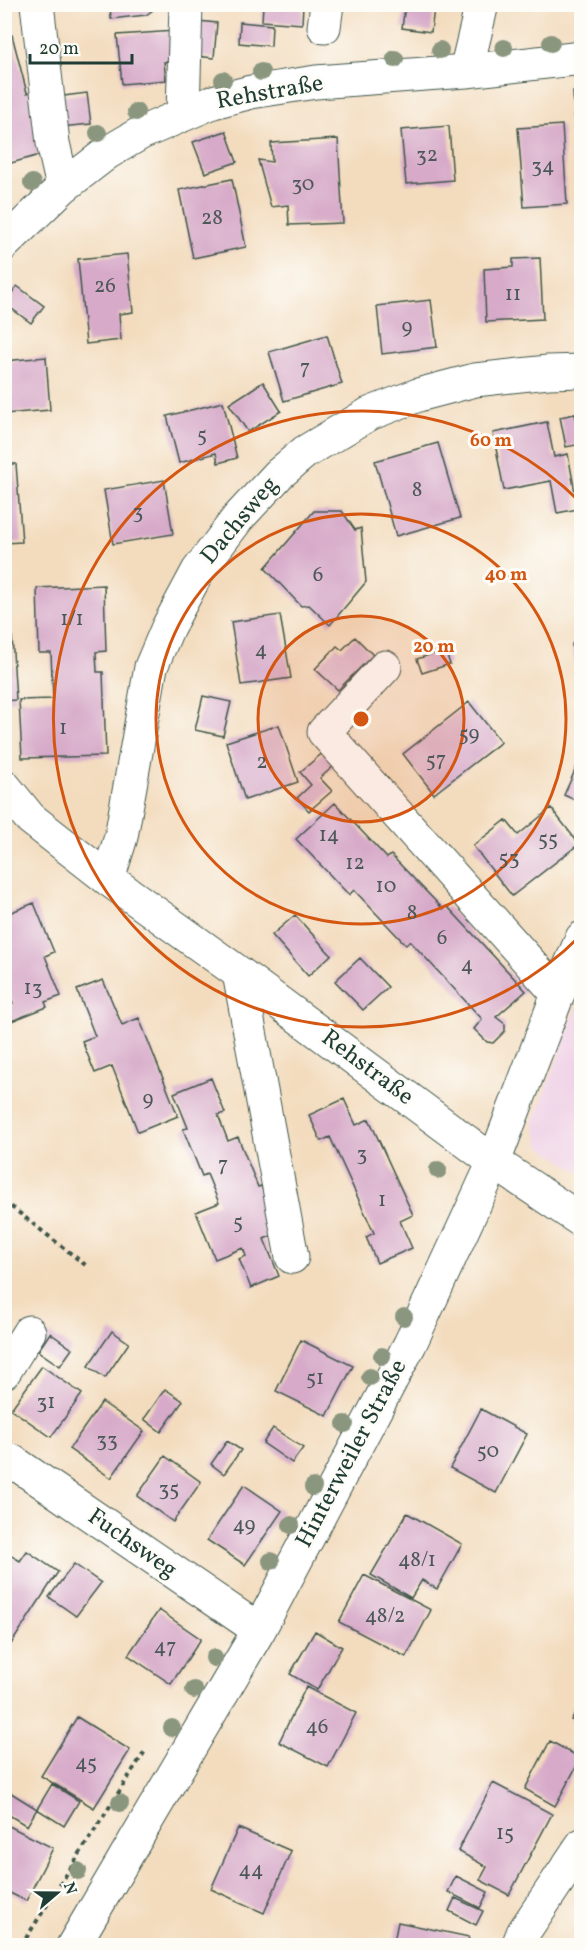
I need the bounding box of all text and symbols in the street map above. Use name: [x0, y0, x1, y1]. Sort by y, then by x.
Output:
scale bar: [30, 27, 132, 65]
text: 20 m: [39, 37, 79, 62]
street label: Rehstraße: [214, 67, 326, 119]
house number: 32: [416, 141, 438, 170]
house number: 34: [531, 152, 555, 181]
house number: 30: [292, 170, 314, 199]
house number: 28: [201, 204, 223, 233]
house number: 26: [94, 272, 116, 301]
house number: 11: [505, 280, 521, 309]
house number: 9: [402, 313, 413, 342]
house number: 7: [300, 354, 310, 383]
house number: 5: [197, 421, 207, 450]
text: 60 m: [470, 429, 512, 454]
street label: Dachsweg: [193, 470, 287, 572]
house number: 8: [412, 476, 422, 505]
house number: 3: [133, 498, 143, 527]
house number: 6: [313, 561, 323, 590]
text: 40 m: [485, 563, 527, 588]
house number: 1/1: [60, 605, 84, 634]
text: 20 m: [413, 635, 455, 660]
house number: 4: [255, 636, 267, 665]
centre of rings: [351, 709, 371, 729]
house number: 1: [59, 714, 67, 743]
house number: 59: [459, 720, 479, 749]
house number: 57: [426, 746, 446, 775]
house number: 2: [256, 748, 268, 777]
house number: 14: [319, 821, 339, 850]
house number: 55: [538, 825, 558, 854]
house number: 53: [499, 844, 519, 873]
house number: 12: [345, 849, 365, 878]
house number: 10: [376, 872, 396, 901]
house number: 8: [407, 899, 417, 928]
house number: 6: [437, 924, 447, 953]
house number: 4: [461, 951, 473, 980]
house number: 13: [24, 974, 42, 1003]
street label: Rehstraße: [314, 1022, 420, 1114]
house number: 9: [143, 1085, 154, 1114]
house number: 3: [357, 1140, 367, 1169]
house number: 7: [218, 1151, 228, 1180]
house number: 1: [378, 1186, 386, 1215]
house number: 5: [233, 1208, 243, 1237]
street label: Hinterweiler Straße: [288, 1354, 416, 1554]
house number: 51: [306, 1364, 324, 1393]
house number: 31: [37, 1388, 55, 1417]
house number: 33: [96, 1426, 118, 1455]
house number: 50: [477, 1437, 499, 1466]
house number: 35: [159, 1475, 179, 1504]
street label: Fuchsweg: [80, 1501, 184, 1587]
house number: 49: [233, 1511, 256, 1540]
house number: 48/1: [398, 1546, 436, 1575]
house number: 48/2: [365, 1602, 405, 1631]
house number: 47: [154, 1633, 176, 1662]
house number: 46: [306, 1713, 328, 1742]
house number: 45: [75, 1749, 97, 1778]
house number: 15: [496, 1819, 514, 1848]
house number: 44: [238, 1856, 264, 1885]
north arrow: [27, 1863, 87, 1923]
text: N: [57, 1879, 82, 1898]

